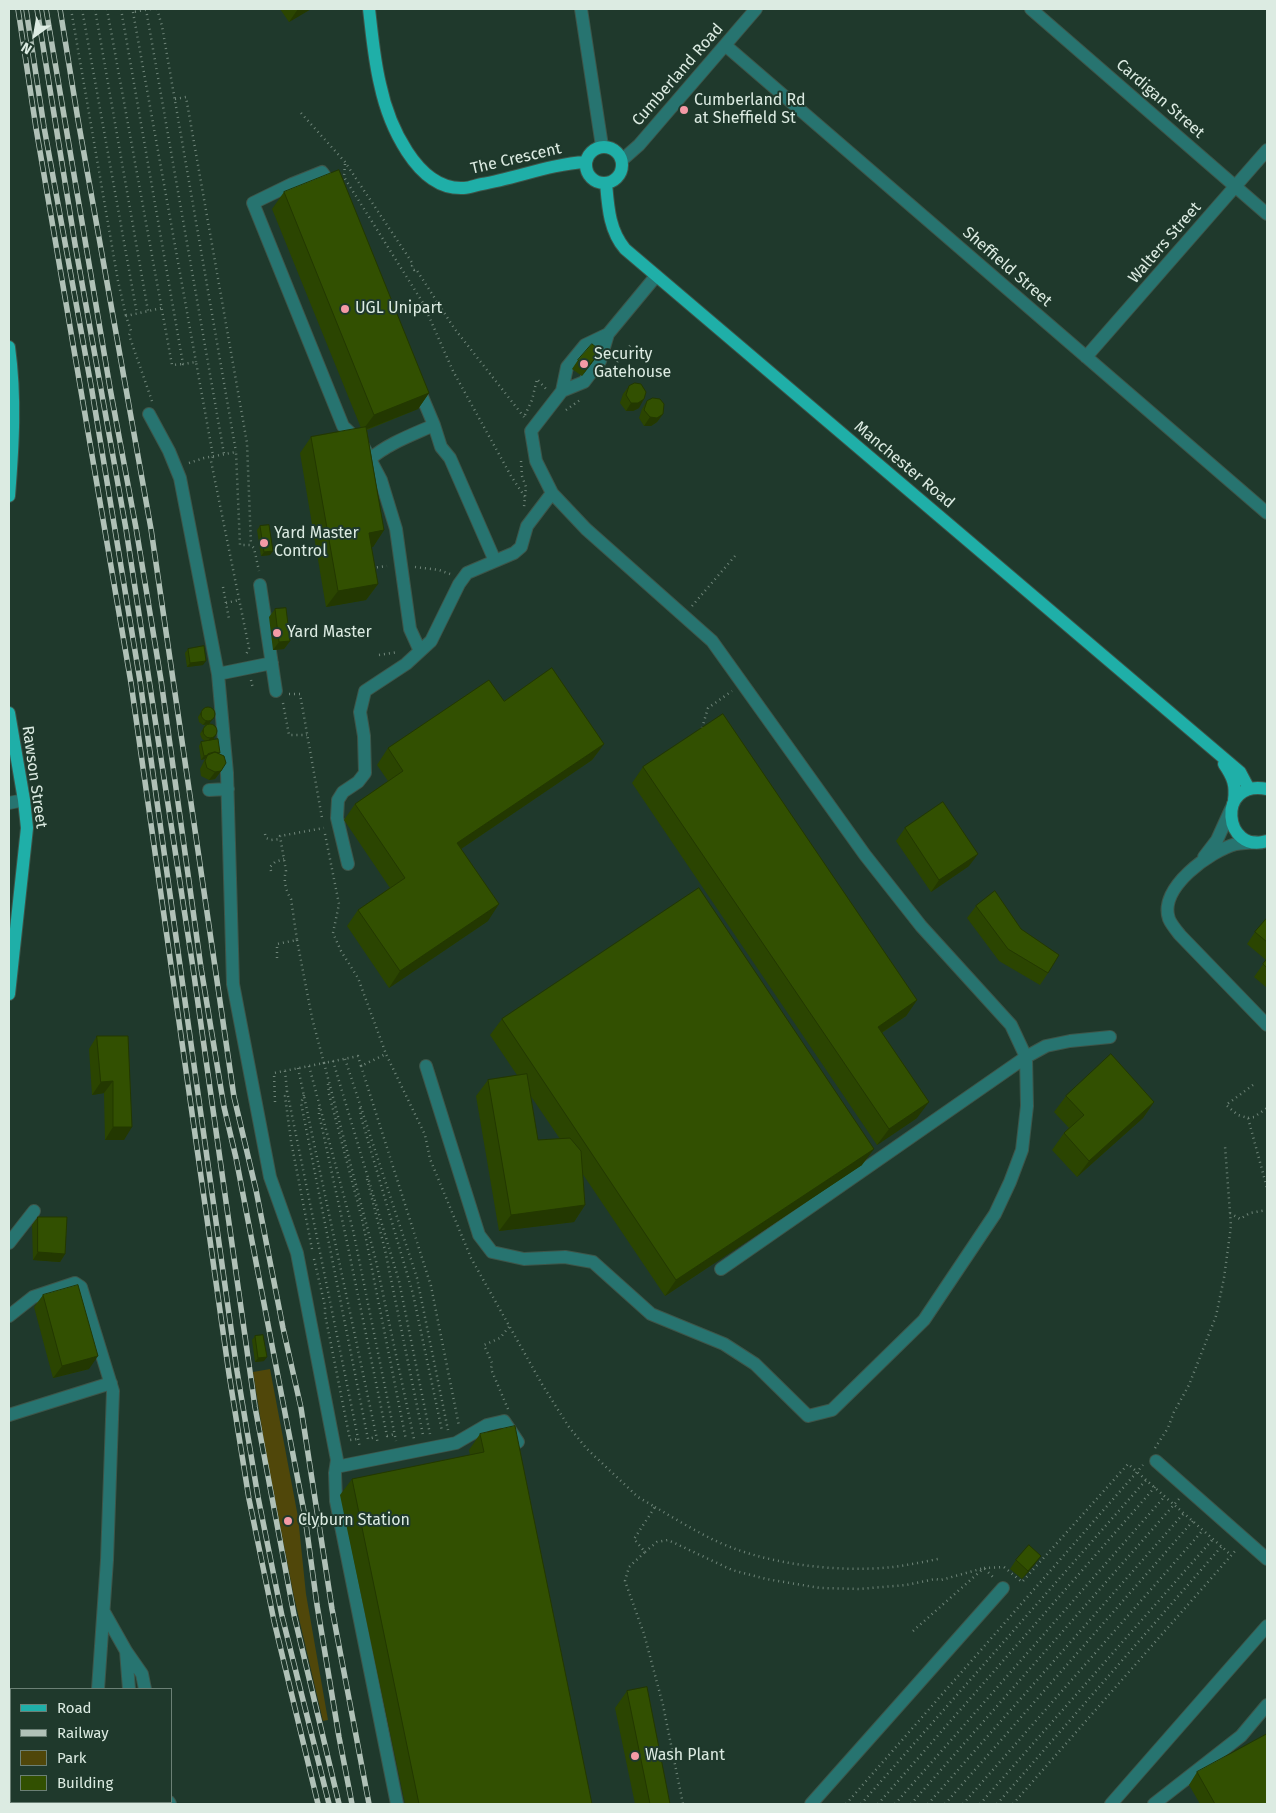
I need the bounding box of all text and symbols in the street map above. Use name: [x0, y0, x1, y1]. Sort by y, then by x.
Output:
north arrow: [10, 10, 60, 60]
street label: Cumberland Road: [628, 20, 728, 130]
text: N: [18, 38, 35, 58]
street label: Cardigan Street: [1112, 55, 1208, 143]
place label: Cumberland Rd at Sheffield St: [694, 91, 806, 129]
marker: Cumberland Rd at Sheffield St: [678, 104, 690, 116]
street label: The Crescent: [469, 139, 563, 179]
street label: Walters Street: [1125, 198, 1205, 288]
street label: Sheffield Street: [958, 223, 1056, 311]
place label: UGL Unipart: [355, 299, 442, 319]
marker: UGL Unipart: [339, 303, 351, 315]
place label: Security Gatehouse: [594, 345, 671, 383]
marker: Security Gatehouse: [578, 358, 590, 370]
street label: Manchester Road: [850, 417, 958, 513]
place label: Yard Master Control: [274, 524, 359, 562]
marker: Yard Master Control: [258, 537, 270, 549]
place label: Yard Master: [287, 623, 372, 643]
marker: Yard Master: [271, 627, 283, 639]
street label: Rawson Street: [17, 724, 51, 830]
place label: Clyburn Station: [298, 1511, 410, 1531]
marker: Clyburn Station: [282, 1515, 294, 1527]
legend: [10, 1688, 172, 1803]
text: Road: [57, 1699, 92, 1717]
text: Railway: [57, 1724, 109, 1742]
place label: Wash Plant: [645, 1746, 725, 1766]
text: Park: [57, 1749, 87, 1767]
marker: Wash Plant: [629, 1750, 641, 1762]
text: Building: [57, 1774, 113, 1792]

